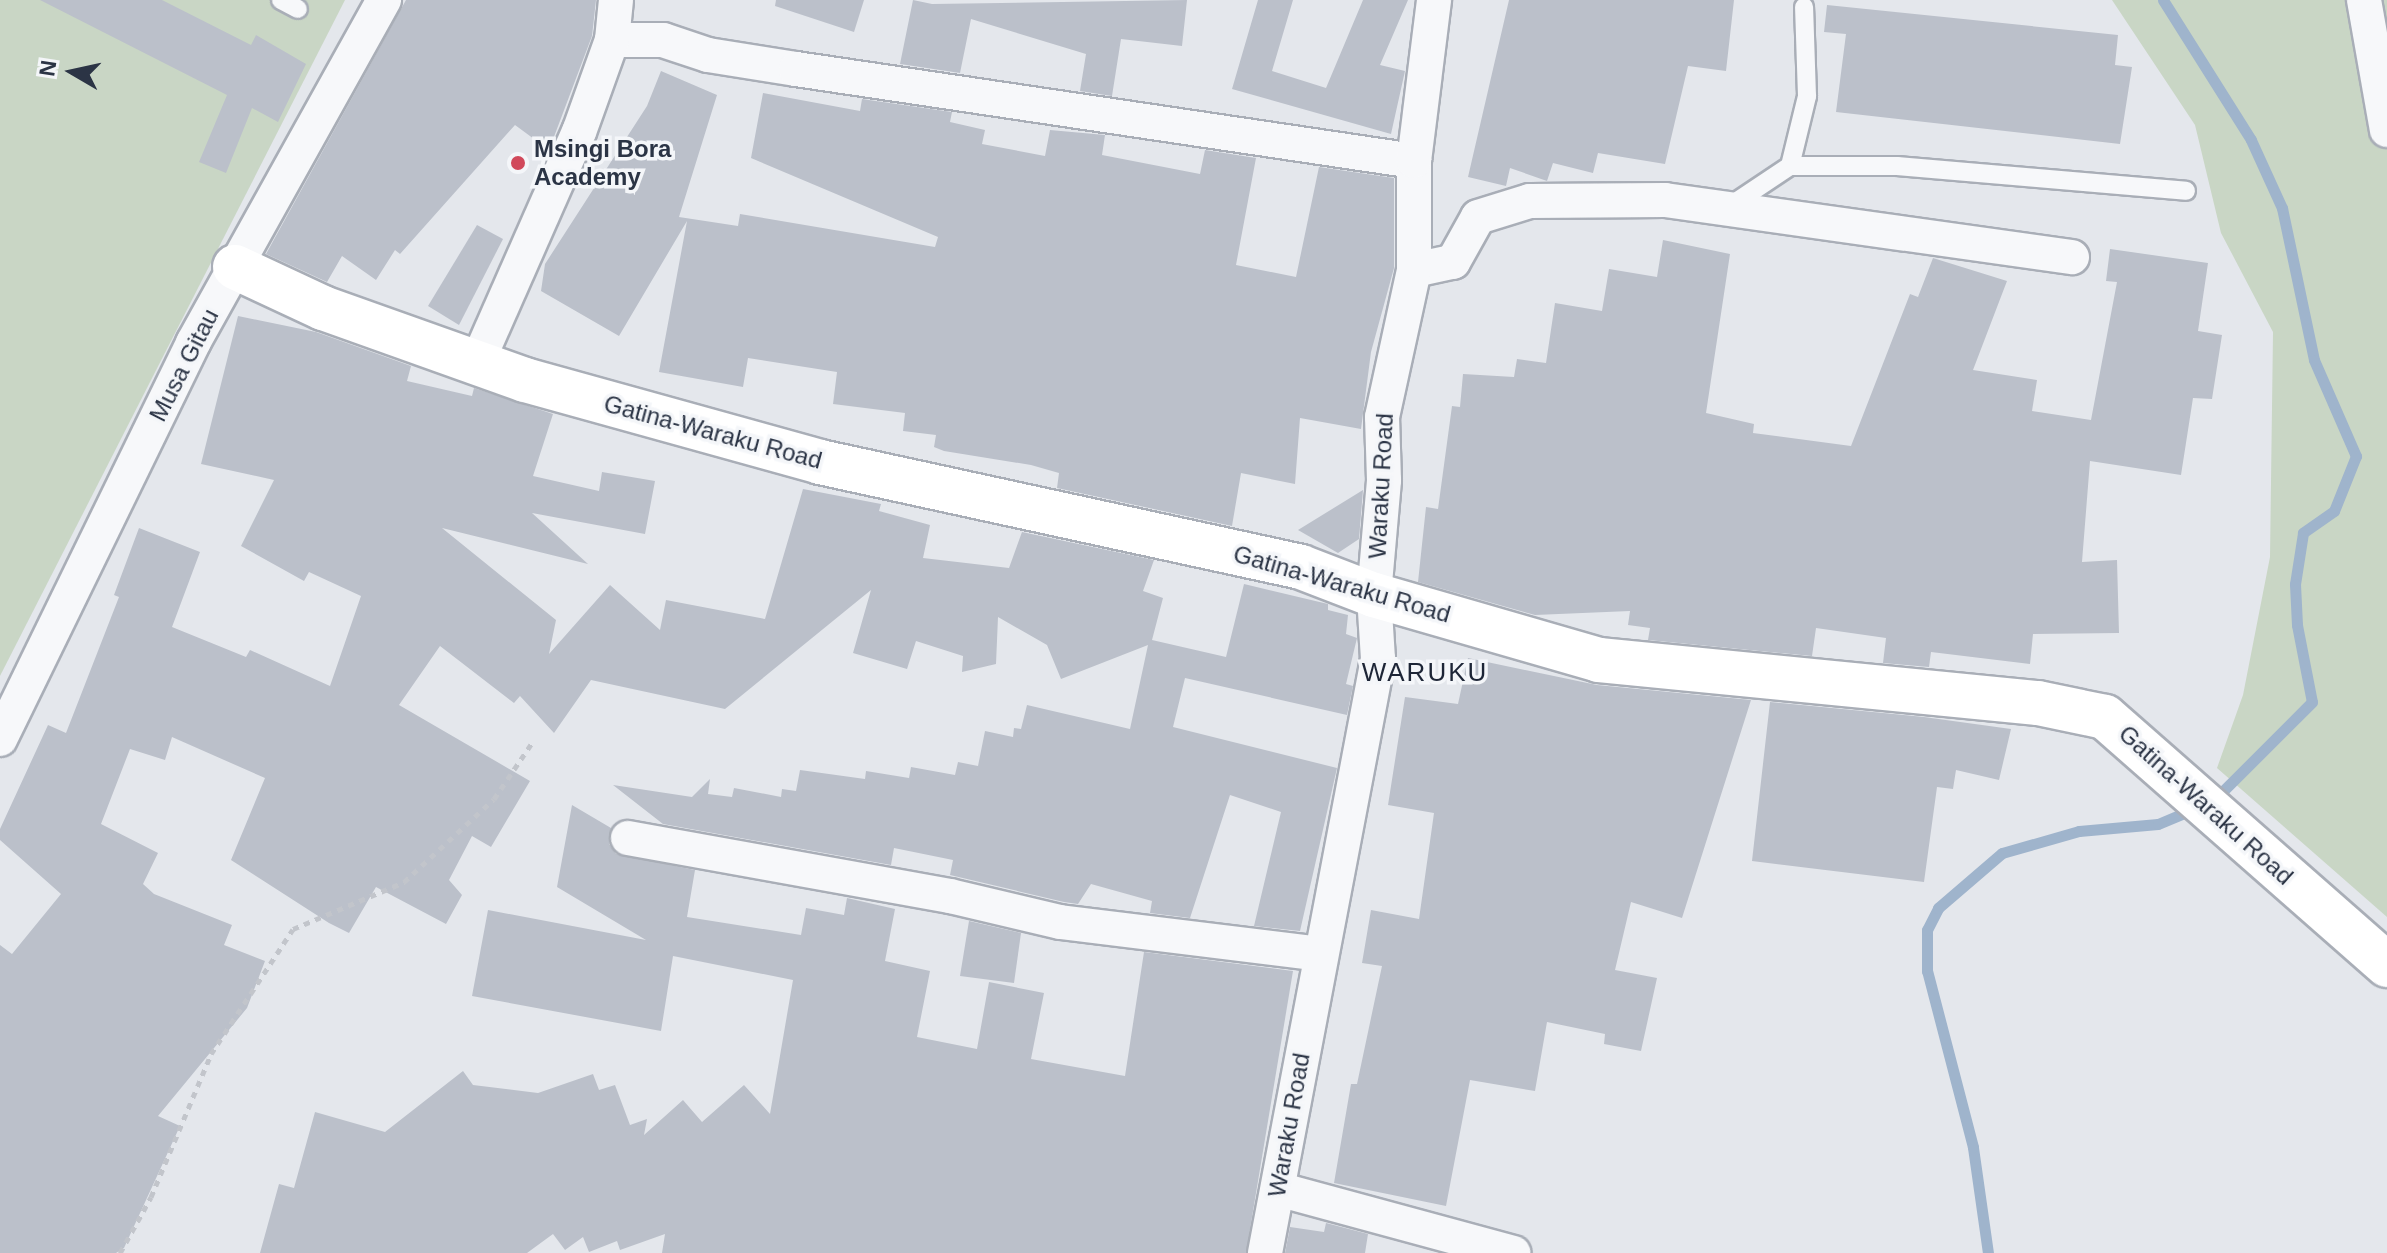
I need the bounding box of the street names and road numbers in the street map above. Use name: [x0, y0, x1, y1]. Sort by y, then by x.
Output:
street label: Musa Gitau: [143, 304, 225, 426]
street label: Gatina-Waraku Road: [601, 389, 825, 475]
street label: Waraku Road: [1363, 412, 1399, 560]
street label: Gatina-Waraku Road: [1230, 539, 1454, 629]
street label: Gatina-Waraku Road: [2113, 719, 2299, 891]
street label: Waraku Road: [1262, 1051, 1316, 1199]

